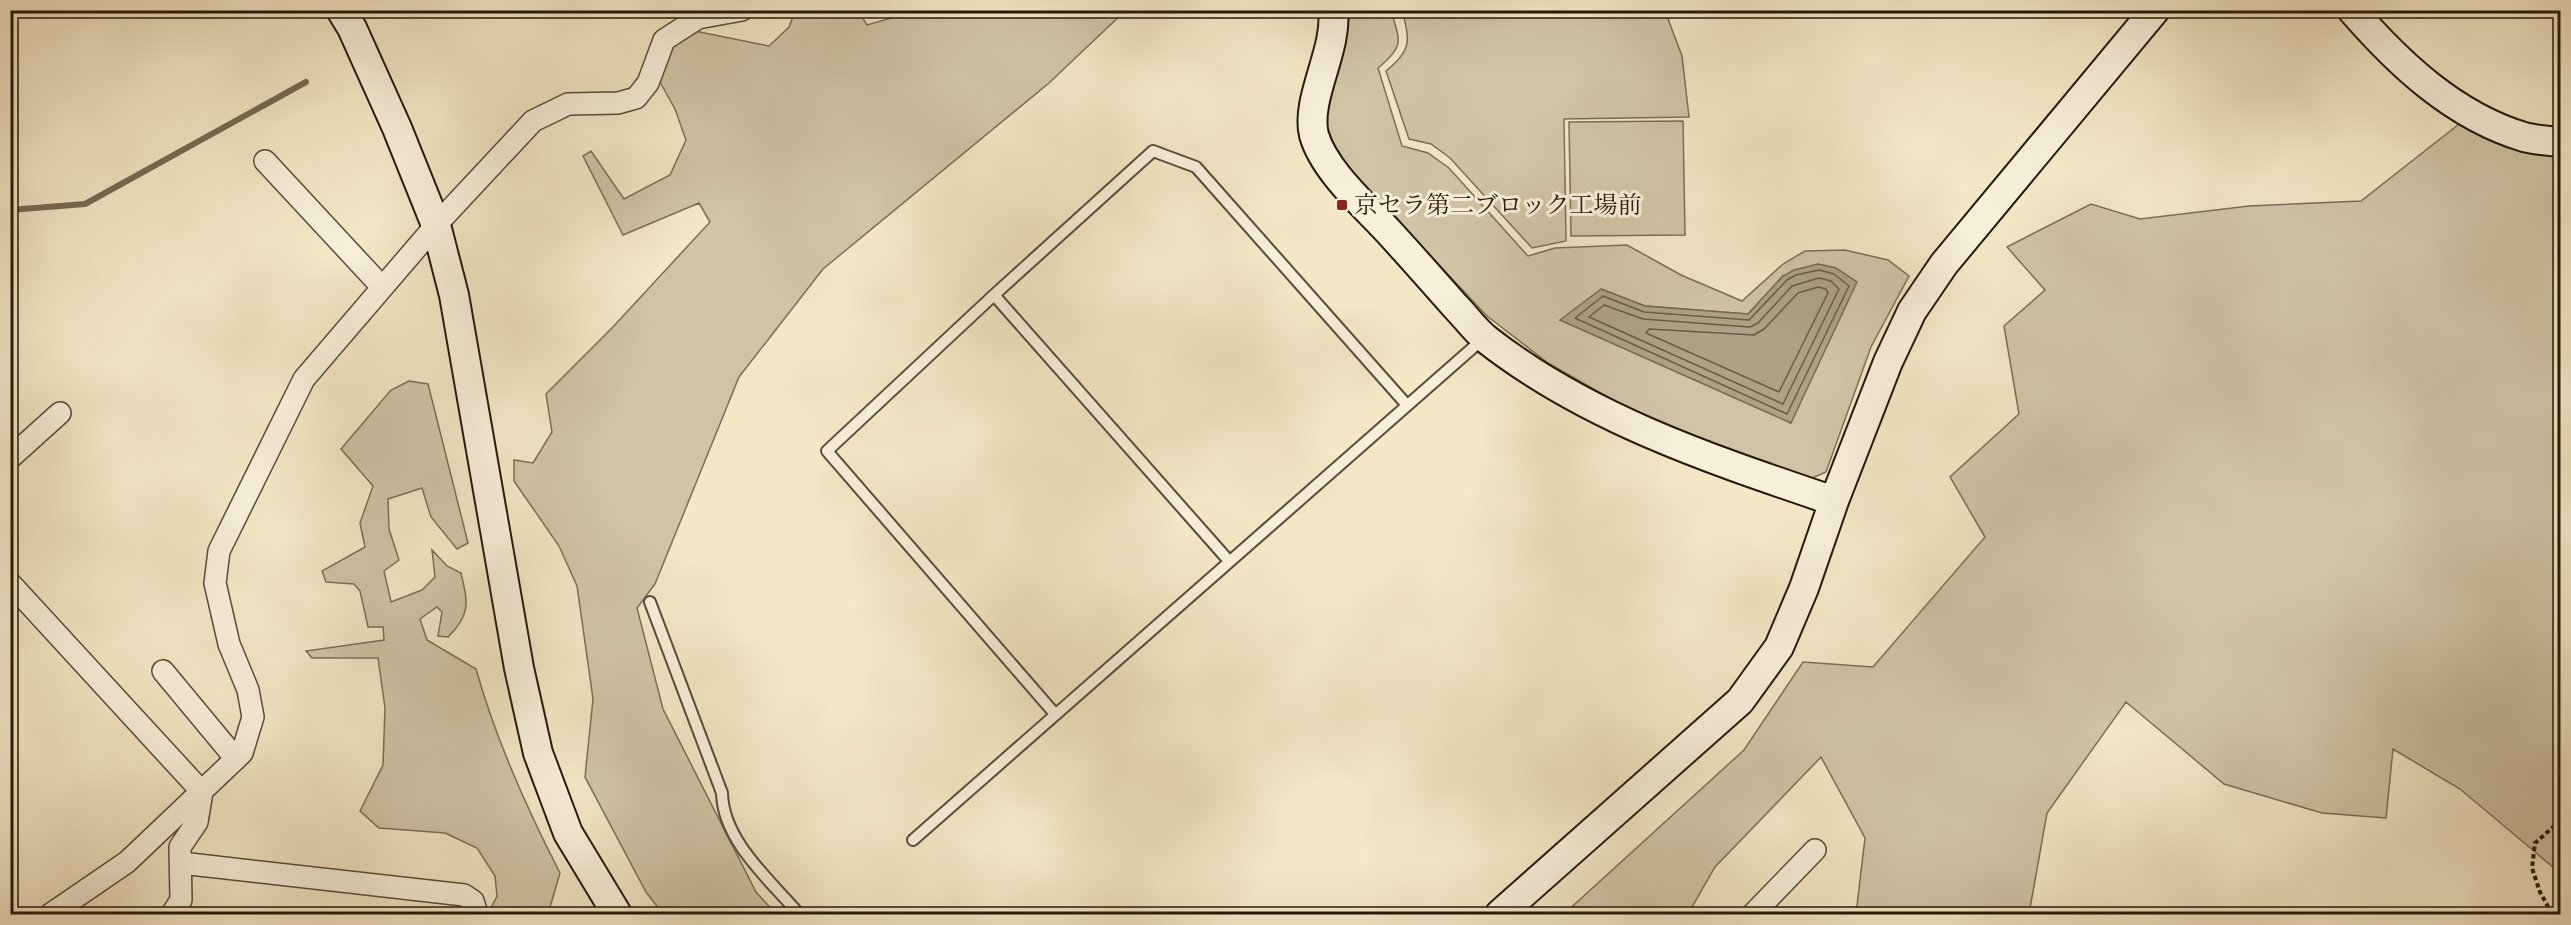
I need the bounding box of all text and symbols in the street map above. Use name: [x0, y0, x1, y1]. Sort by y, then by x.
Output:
place label: 京セラ第二ブロック工場前: [1354, 190, 1642, 224]
marker: 京セラ第二ブロック工場前: [1335, 198, 1349, 212]

